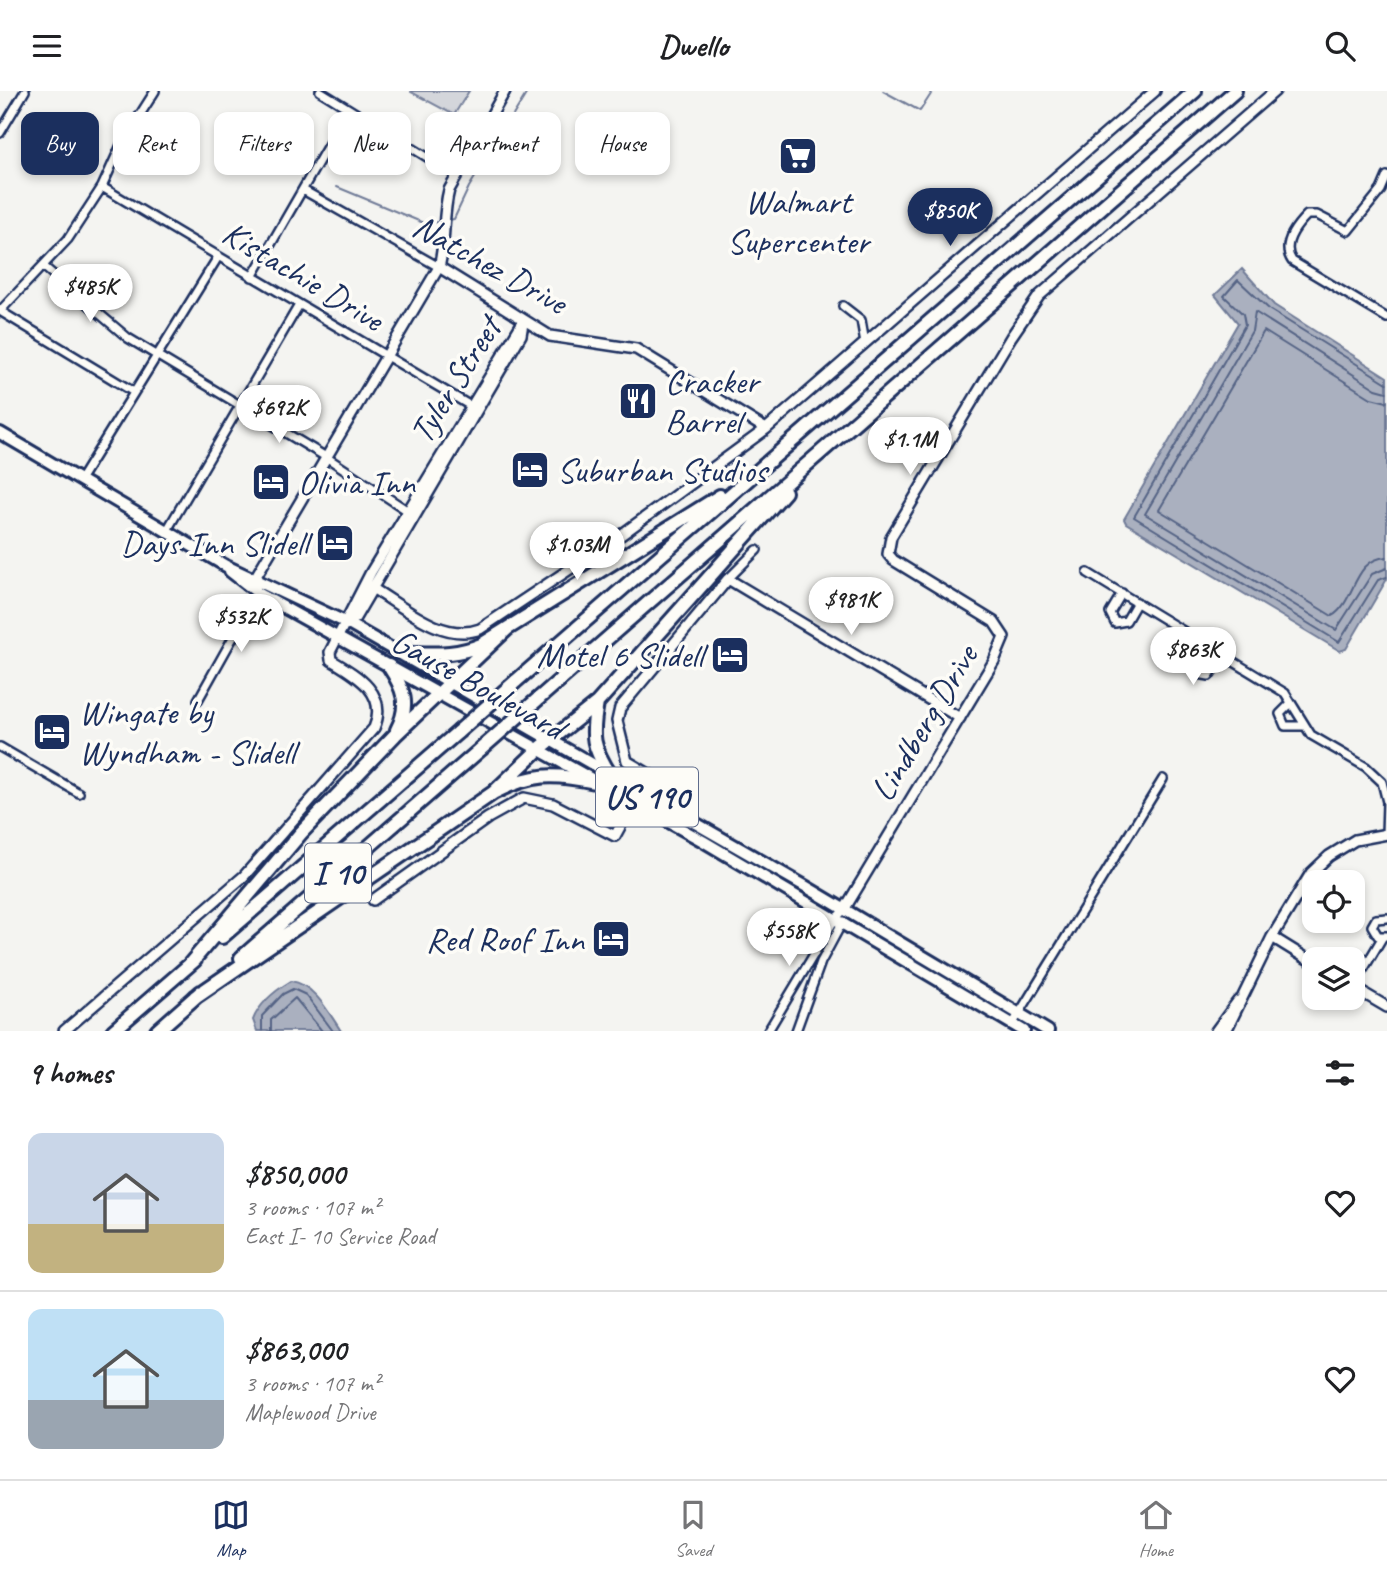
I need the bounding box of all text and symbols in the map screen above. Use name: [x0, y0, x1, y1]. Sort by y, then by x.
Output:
text: Dwello: [659, 25, 728, 66]
icon: menu: [28, 27, 66, 65]
icon: search: [1321, 27, 1359, 65]
chip: Buy: [21, 112, 99, 175]
chip: Rent: [113, 112, 200, 175]
chip: Filters: [214, 112, 314, 175]
chip: New: [328, 112, 411, 175]
chip: Apartment: [425, 112, 561, 175]
chip: House: [575, 112, 670, 175]
supermarket icon: Walmart Supercenter: [777, 135, 819, 177]
place label: Walmart Supercenter: [727, 179, 871, 264]
pin: $850K: [901, 188, 999, 248]
text: $850K: [924, 196, 976, 225]
street label: Natchez Drive: [405, 203, 577, 326]
street label: Kistachie Drive: [214, 210, 394, 343]
pin: $485K: [41, 265, 139, 324]
text: $485K: [64, 272, 116, 301]
street label: Tyler Street: [399, 305, 514, 451]
place label: Cracker Barrel: [665, 359, 762, 444]
restaurant icon: Cracker Barrel: [617, 380, 659, 422]
pin: $692K: [230, 385, 328, 445]
text: $692K: [252, 393, 306, 422]
pin: $1.1M: [861, 417, 959, 477]
text: $1.1M: [884, 425, 936, 454]
place label: Suburban Studios: [557, 448, 770, 493]
hotel icon: Suburban Studios: [509, 449, 551, 491]
place label: Olivia Inn: [298, 460, 416, 505]
hotel icon: Olivia Inn: [250, 461, 292, 503]
place label: Days Inn Slidell: [120, 521, 314, 566]
hotel icon: Days Inn Slidell: [314, 522, 356, 564]
pin: $1.03M: [520, 523, 634, 582]
text: $1.03M: [546, 530, 608, 559]
pin: $981K: [802, 577, 900, 637]
text: $981K: [825, 585, 877, 614]
pin: $532K: [192, 595, 290, 654]
text: $532K: [215, 602, 267, 631]
street label: Gause Boulevard: [384, 618, 577, 752]
pin: $863K: [1144, 627, 1242, 687]
place label: Motel 6 Slidell: [537, 633, 709, 678]
hotel icon: Motel 6 Slidell: [709, 634, 751, 676]
street label: Lindberg Drive: [860, 635, 989, 809]
text: $863K: [1166, 635, 1220, 664]
place label: Wingate by Wyndham - Slidell: [79, 690, 301, 775]
hotel icon: Wingate by Wyndham - Slidell: [31, 711, 73, 753]
road number: US 190: [596, 768, 698, 827]
road number: I 10: [305, 843, 371, 902]
map controls: [1302, 870, 1365, 1010]
button: locate: [1302, 870, 1365, 933]
pin: $558K: [740, 909, 838, 968]
text: $558K: [763, 916, 815, 945]
place label: Red Roof Inn: [426, 917, 585, 962]
hotel icon: Red Roof Inn: [590, 918, 632, 960]
button: layers: [1302, 947, 1365, 1010]
text: 9 homes: [28, 1054, 112, 1092]
icon: filters: [1321, 1054, 1359, 1092]
text: $850,000: [245, 1155, 345, 1193]
icon: home: [84, 1161, 168, 1245]
icon: heart: [1321, 1184, 1359, 1222]
text: 3 rooms · 107 m²: [245, 1193, 380, 1222]
text: East I- 10 Service Road: [245, 1222, 435, 1251]
text: $863,000: [245, 1331, 346, 1369]
icon: home: [84, 1337, 168, 1421]
icon: heart: [1321, 1360, 1359, 1398]
text: 3 rooms · 107 m²: [245, 1369, 380, 1398]
text: Maplewood Drive: [245, 1398, 375, 1427]
tab: Map: [212, 1496, 250, 1562]
tab: Saved: [674, 1496, 712, 1562]
tab: Home: [1137, 1496, 1175, 1562]

